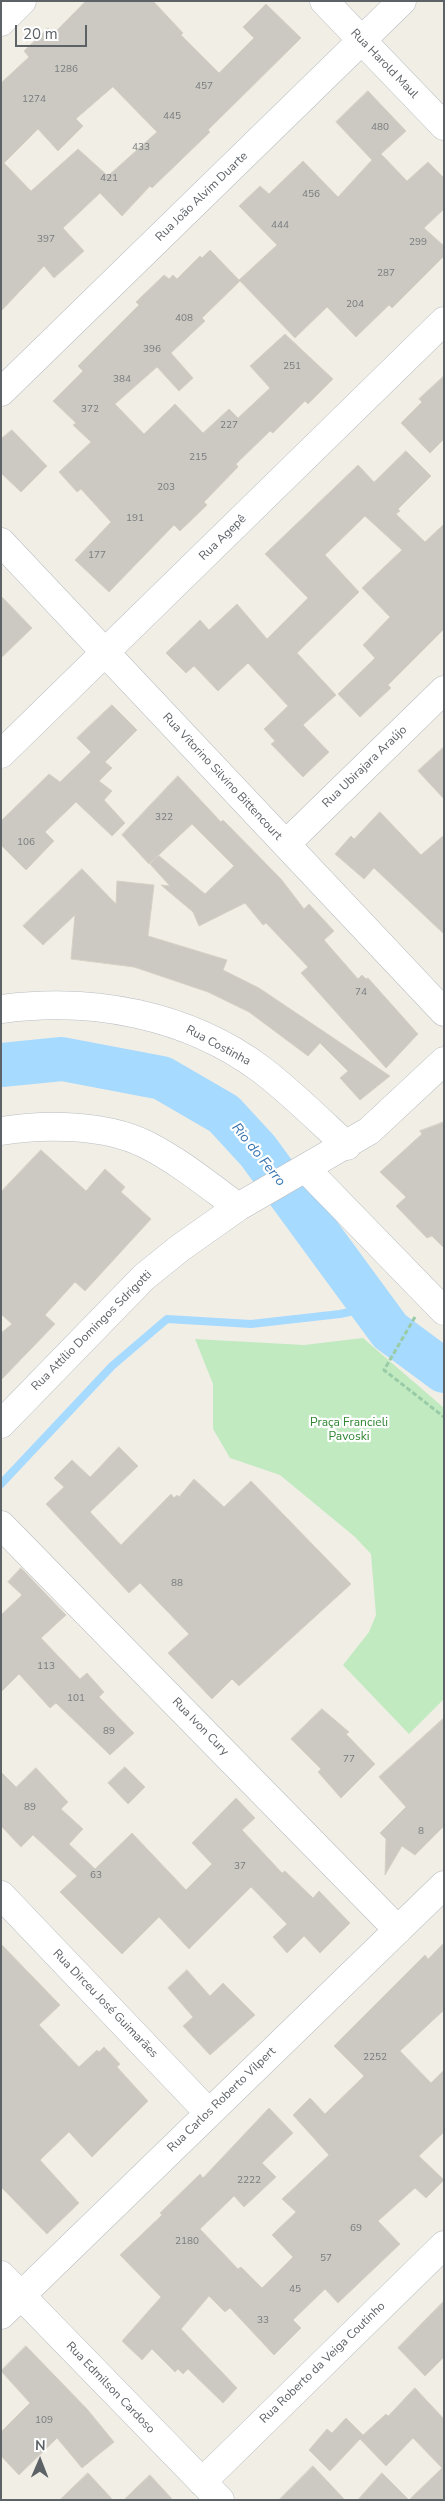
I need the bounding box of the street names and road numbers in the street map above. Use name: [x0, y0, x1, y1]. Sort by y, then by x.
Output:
street label: Rua Harold Maul: [347, 26, 421, 102]
street label: Rua João Alvim Duarte: [153, 149, 251, 245]
street label: Rua Agepê: [197, 512, 249, 564]
street label: Rua Vitorino Silvino Bittencourt: [159, 710, 285, 844]
street label: Rua Ubirajara Araújo: [320, 723, 410, 811]
street label: Rua Costinha: [183, 1023, 253, 1069]
street label: Rua Attílio Domingos Sdrigotti: [29, 1268, 155, 1394]
street label: Rua Ivon Cury: [169, 1695, 231, 1759]
street label: Rua Dirceu José Guimarães: [49, 1947, 161, 2061]
street label: Rua Carlos Roberto Vilpert: [165, 2044, 279, 2156]
street label: Rua Roberto da Veiga Coutinho: [257, 2299, 389, 2427]
street label: Rua Edmilson Cardoso: [63, 2339, 157, 2437]

